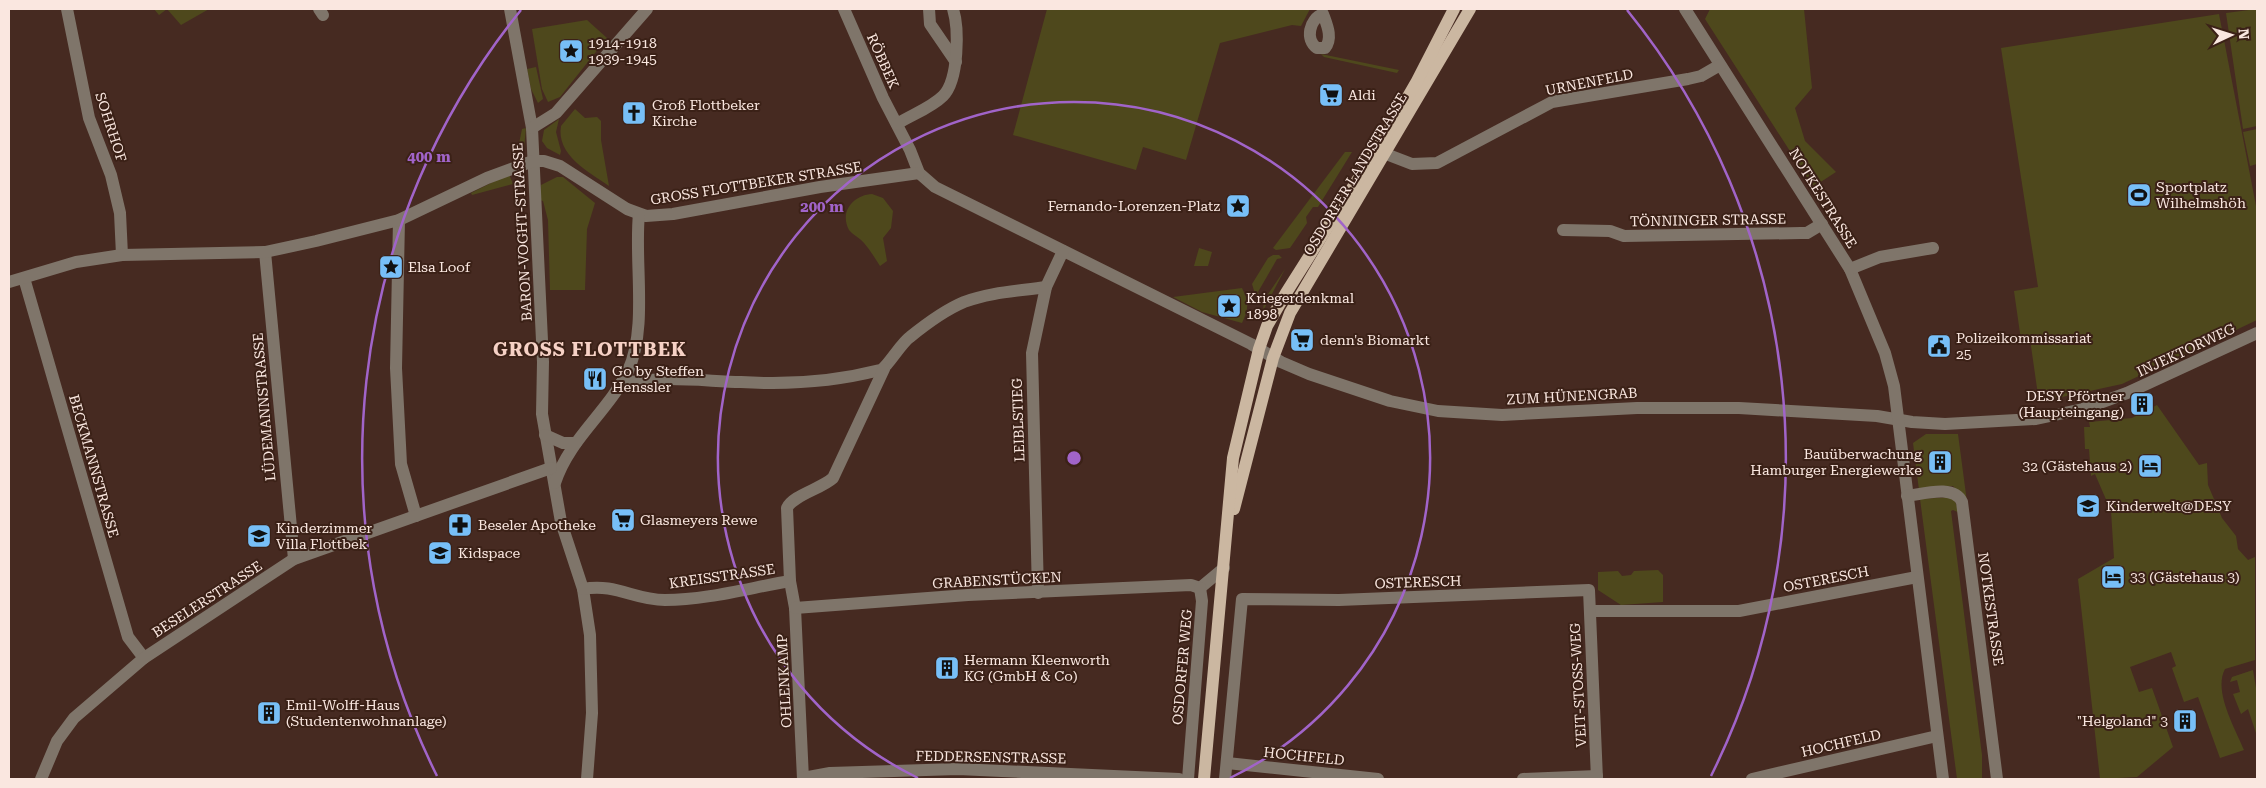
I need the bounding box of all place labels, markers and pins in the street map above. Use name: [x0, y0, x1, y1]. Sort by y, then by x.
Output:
place label: 1914-1918 1939-1945: [588, 35, 657, 67]
place icon: 1914-1918 1939-1945: [558, 38, 584, 64]
supermarket icon: Aldi: [1318, 82, 1344, 108]
place label: Aldi: [1348, 87, 1376, 103]
place label: Groß Flottbeker Kirche: [652, 97, 760, 129]
church icon: Groß Flottbeker Kirche: [621, 100, 647, 126]
place label: Sportplatz Wilhelmshöh: [2156, 179, 2246, 211]
sports icon: Sportplatz Wilhelmshöh: [2126, 182, 2152, 208]
place icon: Fernando-Lorenzen-Platz: [1225, 193, 1251, 219]
place label: Fernando-Lorenzen-Platz: [1048, 198, 1220, 214]
place icon: Elsa Loof: [378, 254, 404, 280]
place label: Elsa Loof: [408, 259, 471, 275]
place label: Kriegerdenkmal 1898: [1246, 290, 1355, 322]
place icon: Kriegerdenkmal 1898: [1216, 293, 1242, 319]
supermarket icon: denn's Biomarkt: [1289, 327, 1315, 353]
place label: Polizeikommissariat 25: [1956, 330, 2092, 362]
place label: denn's Biomarkt: [1320, 332, 1430, 348]
public building icon: Polizeikommissariat 25: [1926, 333, 1952, 359]
place label: Go by Steffen Henssler: [612, 363, 704, 395]
restaurant icon: Go by Steffen Henssler: [582, 366, 608, 392]
place label: DESY Pförtner (Haupteingang): [2019, 388, 2124, 420]
building icon: DESY Pförtner (Haupteingang): [2129, 391, 2155, 417]
place label: Bauüberwachung Hamburger Energiewerke: [1750, 446, 1922, 478]
centre of rings: [1065, 449, 1083, 467]
building icon: Bauüberwachung Hamburger Energiewerke: [1927, 449, 1953, 475]
hotel icon: 32 (Gästehaus 2): [2137, 453, 2163, 479]
place label: 32 (Gästehaus 2): [2022, 458, 2132, 474]
school or university icon: Kinderwelt@DESY: [2075, 493, 2101, 519]
place label: Kinderwelt@DESY: [2106, 498, 2232, 514]
supermarket icon: Glasmeyers Rewe: [610, 507, 636, 533]
pharmacy icon: Beseler Apotheke: [447, 512, 473, 538]
place label: Glasmeyers Rewe: [640, 512, 758, 528]
place label: Beseler Apotheke: [478, 517, 596, 533]
place label: Kinderzimmer Villa Flottbek: [276, 520, 372, 552]
school or university icon: Kinderzimmer Villa Flottbek: [246, 523, 272, 549]
school or university icon: Kidspace: [427, 540, 453, 566]
place label: Kidspace: [458, 545, 521, 561]
hotel icon: 33 (Gästehaus 3): [2100, 564, 2126, 590]
place label: 33 (Gästehaus 3): [2130, 569, 2240, 585]
place label: Hermann Kleenworth KG (GmbH & Co): [964, 652, 1110, 684]
building icon: Hermann Kleenworth KG (GmbH & Co): [934, 655, 960, 681]
place label: Emil-Wolff-Haus (Studentenwohnanlage): [286, 697, 447, 729]
building icon: Emil-Wolff-Haus (Studentenwohnanlage): [256, 700, 282, 726]
building icon: "Helgoland" 3: [2172, 708, 2198, 734]
place label: "Helgoland" 3: [2077, 713, 2168, 729]

